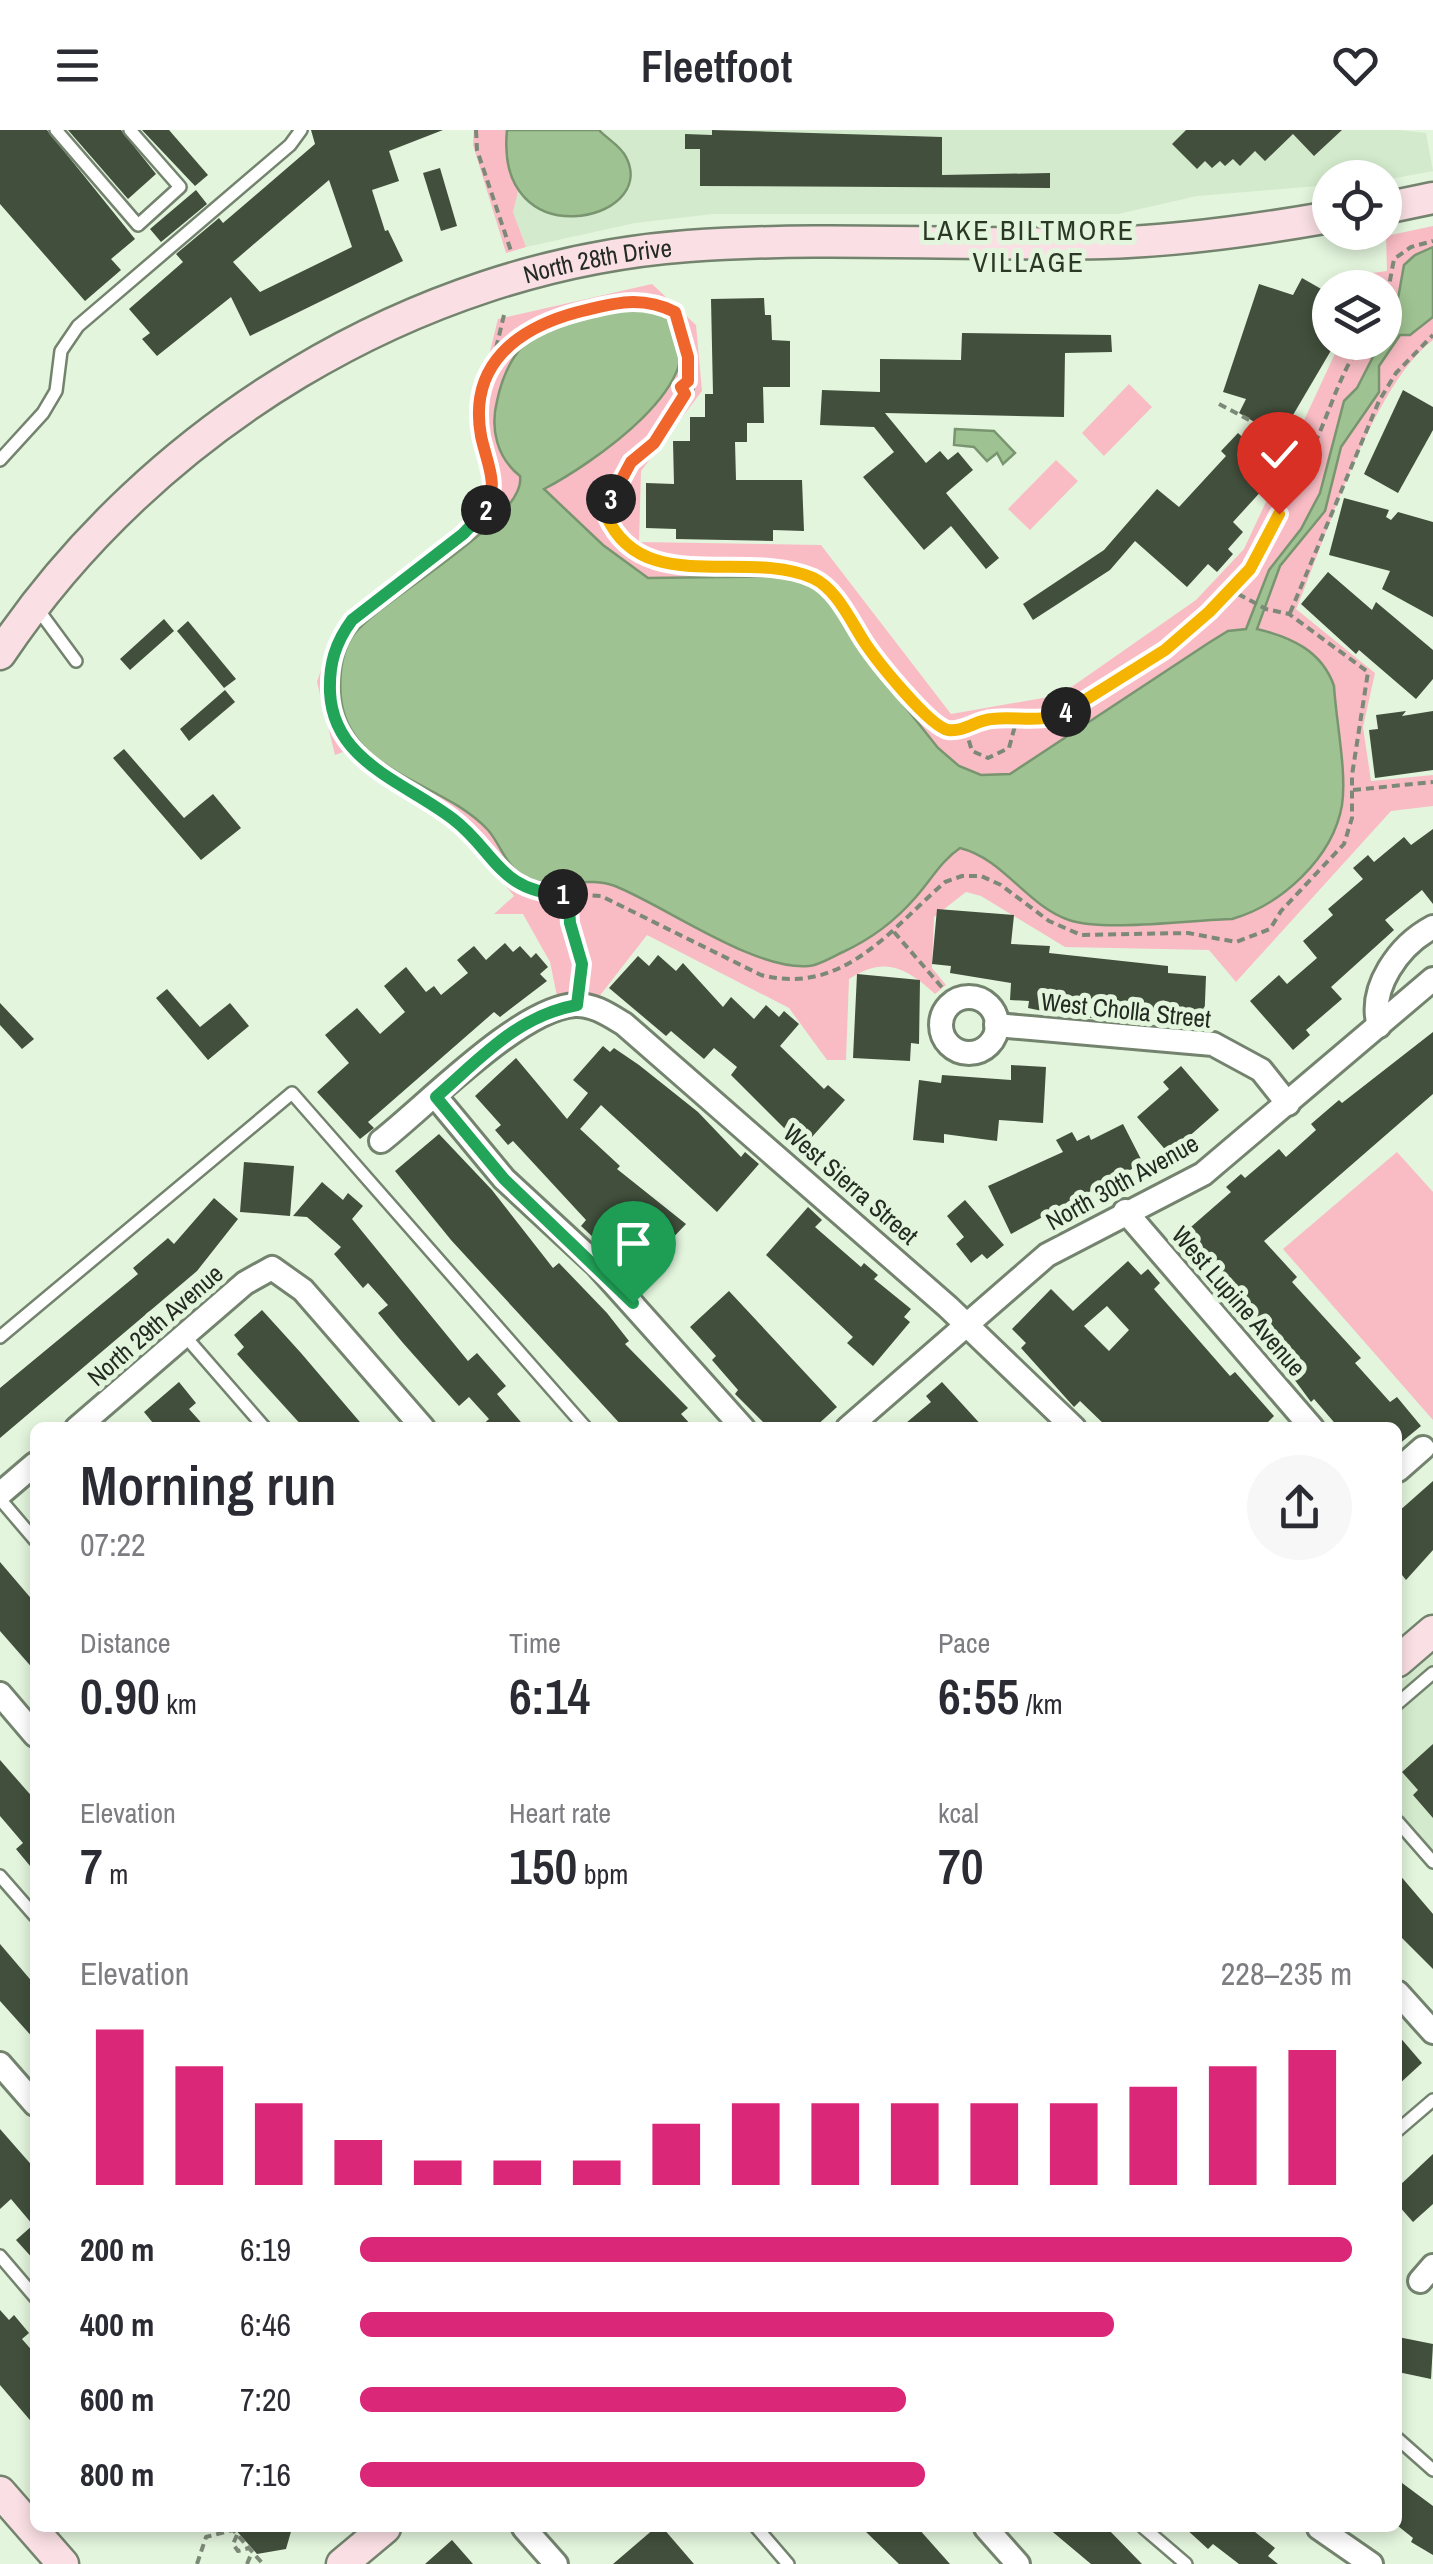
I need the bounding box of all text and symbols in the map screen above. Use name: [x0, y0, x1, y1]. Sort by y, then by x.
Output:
text: Fleetfoot: [641, 35, 792, 96]
icon: menu: [50, 38, 105, 93]
icon: heart: [1328, 38, 1383, 93]
map controls: [1312, 160, 1402, 360]
button: locate: [1312, 160, 1402, 250]
district label: LAKE BILTMORE VILLAGE: [922, 211, 1136, 281]
street label: North 28th Drive: [519, 230, 673, 291]
button: layers: [1312, 270, 1402, 360]
pin: [1237, 412, 1322, 515]
icon: check: [1252, 427, 1307, 482]
pin: 3: [586, 474, 636, 524]
text: 3: [605, 480, 617, 518]
pin: 2: [461, 485, 511, 535]
text: 2: [480, 491, 492, 529]
pin: 4: [1041, 687, 1091, 737]
text: 4: [1060, 693, 1072, 731]
pin: 1: [538, 869, 588, 919]
text: 1: [557, 875, 569, 913]
street label: West Cholla Street: [1039, 984, 1213, 1036]
street label: West Sierra Street: [776, 1116, 926, 1252]
street label: North 30th Avenue: [1040, 1126, 1204, 1238]
pin: [591, 1201, 676, 1304]
icon: arrive: [606, 1216, 661, 1271]
street label: West Lupine Avenue: [1164, 1219, 1314, 1383]
street label: North 29th Avenue: [80, 1257, 230, 1393]
text: Morning run: [80, 1448, 336, 1522]
button: share: [1247, 1455, 1352, 1560]
text: 07:22: [80, 1523, 146, 1566]
text: Distance: [80, 1624, 171, 1662]
text: Time: [509, 1624, 561, 1662]
text: Pace: [938, 1624, 990, 1662]
text: 0.90: [80, 1662, 160, 1730]
text: 6:14: [509, 1662, 590, 1730]
text: 6:55: [938, 1662, 1019, 1730]
text: km: [160, 1685, 197, 1723]
text: /km: [1019, 1685, 1063, 1723]
text: Elevation: [80, 1794, 176, 1832]
text: Heart rate: [509, 1794, 611, 1832]
text: kcal: [938, 1794, 979, 1832]
text: 7: [80, 1832, 103, 1900]
text: 150: [509, 1832, 577, 1900]
text: 70: [938, 1832, 984, 1900]
text: m: [103, 1855, 128, 1893]
text: bpm: [577, 1855, 628, 1893]
text: Elevation: [80, 1952, 189, 1995]
text: 228–235 m: [1221, 1952, 1352, 1995]
text: 200 m: [80, 2228, 154, 2271]
text: 6:19: [240, 2228, 291, 2271]
text: 400 m: [80, 2303, 154, 2346]
text: 6:46: [240, 2303, 291, 2346]
text: 600 m: [80, 2378, 154, 2421]
text: 7:20: [240, 2378, 291, 2421]
text: 800 m: [80, 2453, 154, 2496]
text: 7:16: [240, 2453, 291, 2496]

